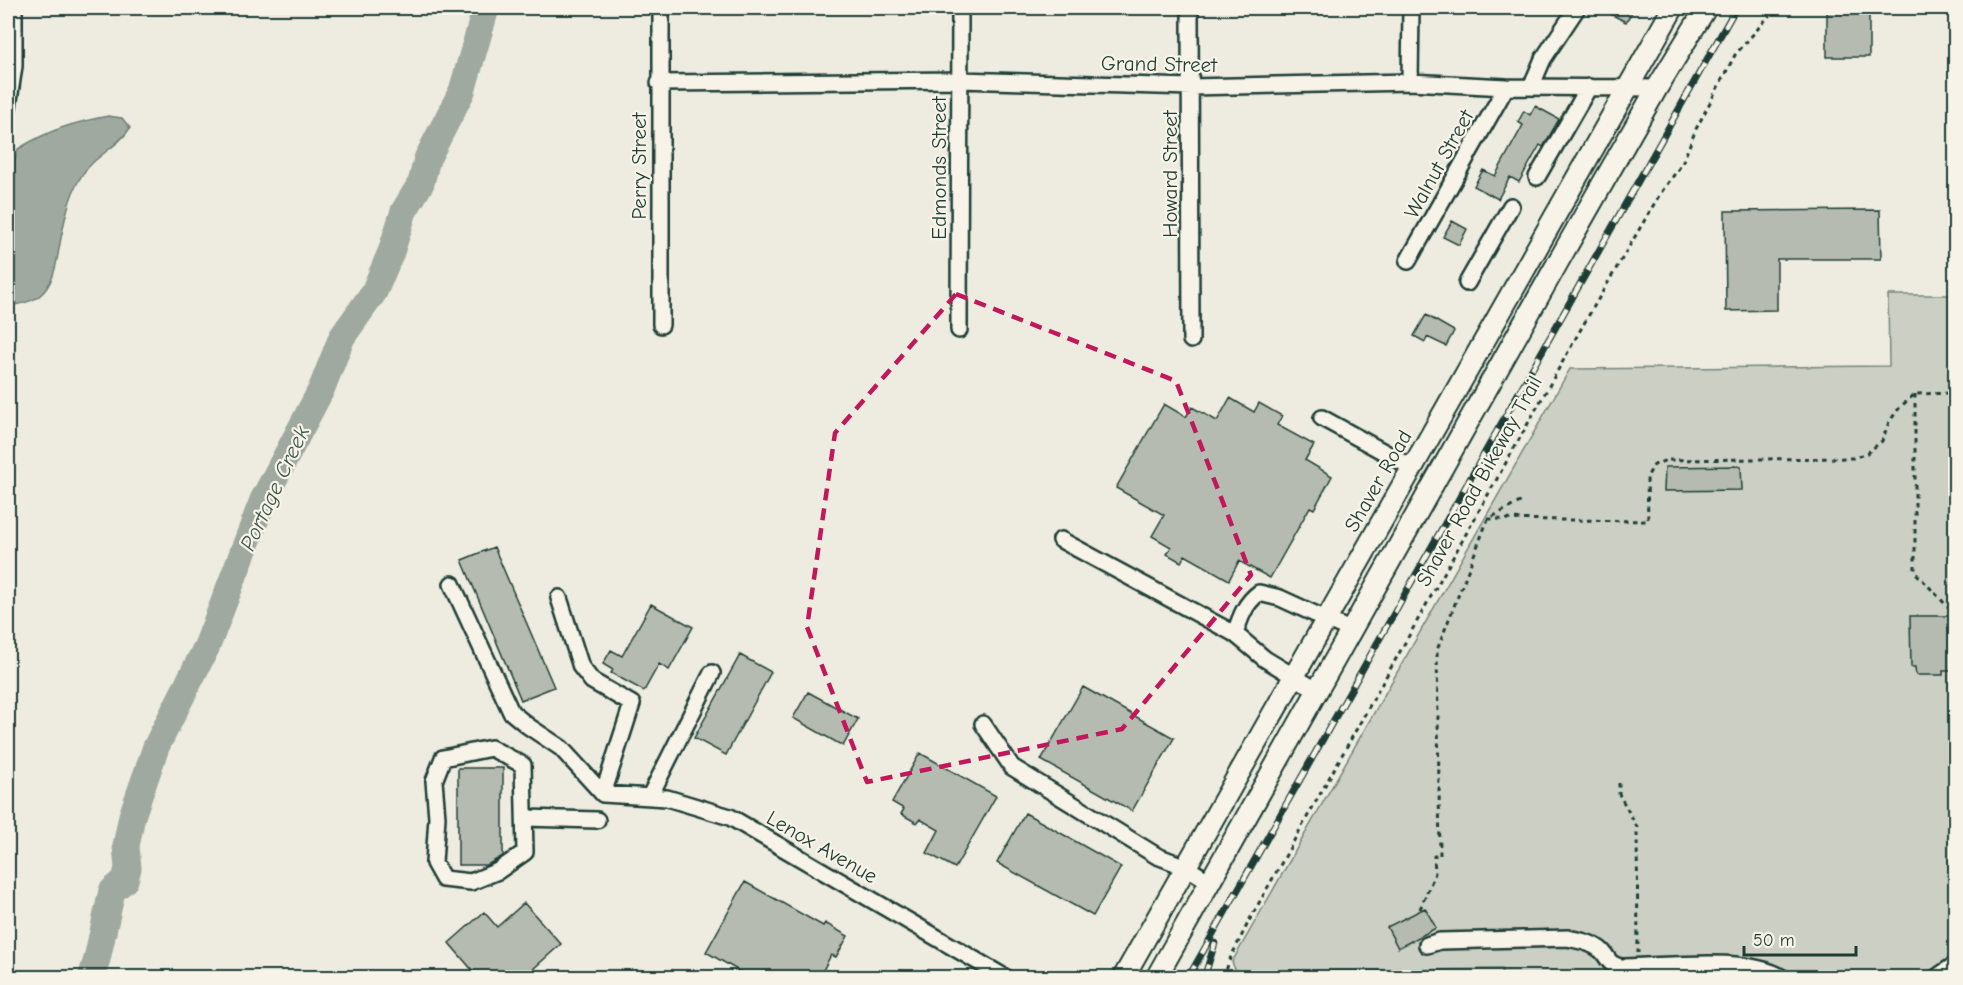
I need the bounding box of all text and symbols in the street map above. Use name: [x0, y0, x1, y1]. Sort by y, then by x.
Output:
street label: Grand Street: [1101, 51, 1218, 77]
street label: Edmonds Street: [927, 95, 951, 240]
street label: Walnut Street: [1399, 105, 1479, 222]
street label: Howard Street: [1158, 109, 1182, 238]
street label: Perry Street: [627, 111, 651, 220]
street label: Shaver Road Bikeway Trail: [1411, 372, 1547, 590]
water label: Portage Creek: [235, 422, 315, 555]
street label: Shaver Road: [1339, 426, 1417, 536]
street label: Lenox Avenue: [762, 806, 882, 888]
scale bar: [1744, 919, 1856, 957]
text: 50 m: [1753, 930, 1795, 951]

